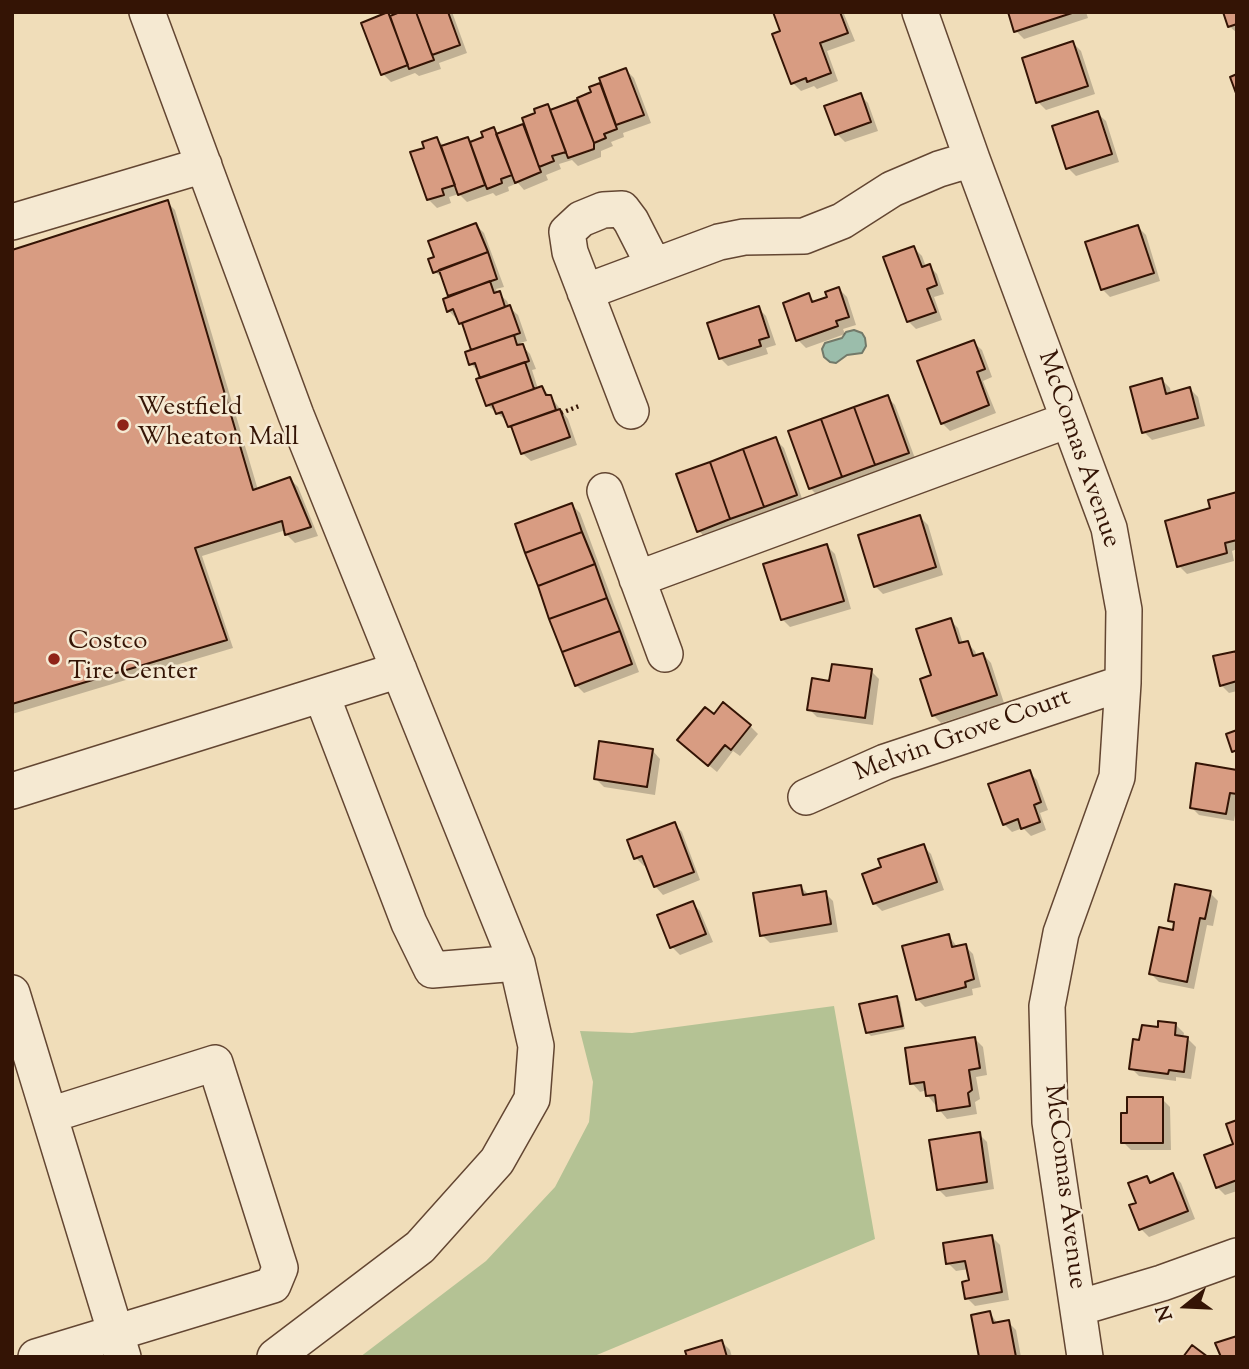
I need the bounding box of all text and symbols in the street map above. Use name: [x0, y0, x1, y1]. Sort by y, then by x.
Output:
street label: McComas Avenue: [1029, 348, 1125, 552]
place label: Westfield Wheaton Mall: [137, 394, 299, 456]
marker: Westfield Wheaton Mall: [115, 417, 131, 433]
place label: Costco Tire Center: [68, 628, 198, 690]
marker: Costco Tire Center: [46, 651, 62, 667]
street label: Melvin Grove Court: [851, 683, 1075, 791]
street label: McComas Avenue: [1035, 1083, 1091, 1291]
north arrow: [1151, 1271, 1221, 1341]
text: N: [1150, 1301, 1181, 1324]

